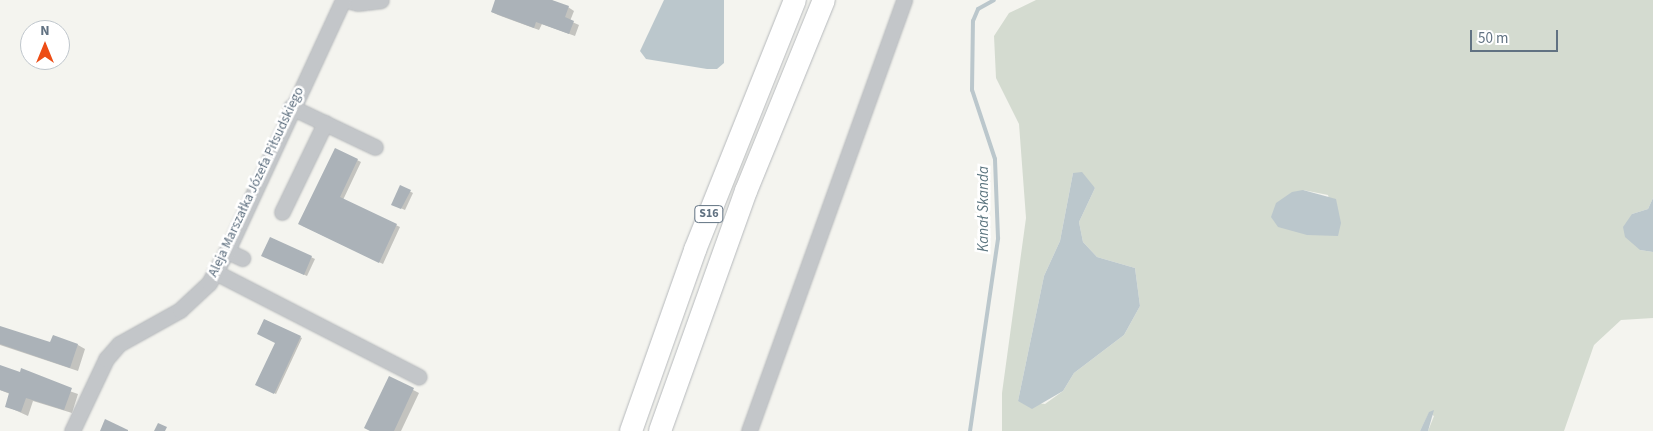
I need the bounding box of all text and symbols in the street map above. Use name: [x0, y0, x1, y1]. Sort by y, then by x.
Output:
north arrow: [20, 20, 70, 70]
scale bar: [1473, 20, 1560, 52]
text: N: [40, 21, 50, 41]
text: 50 m: [1478, 28, 1508, 49]
street label: Aleja Marszałka Józefa Piłsudskiego: [204, 84, 308, 280]
water label: Kanał Skanda: [975, 166, 993, 252]
road number: S16: [694, 204, 724, 223]

